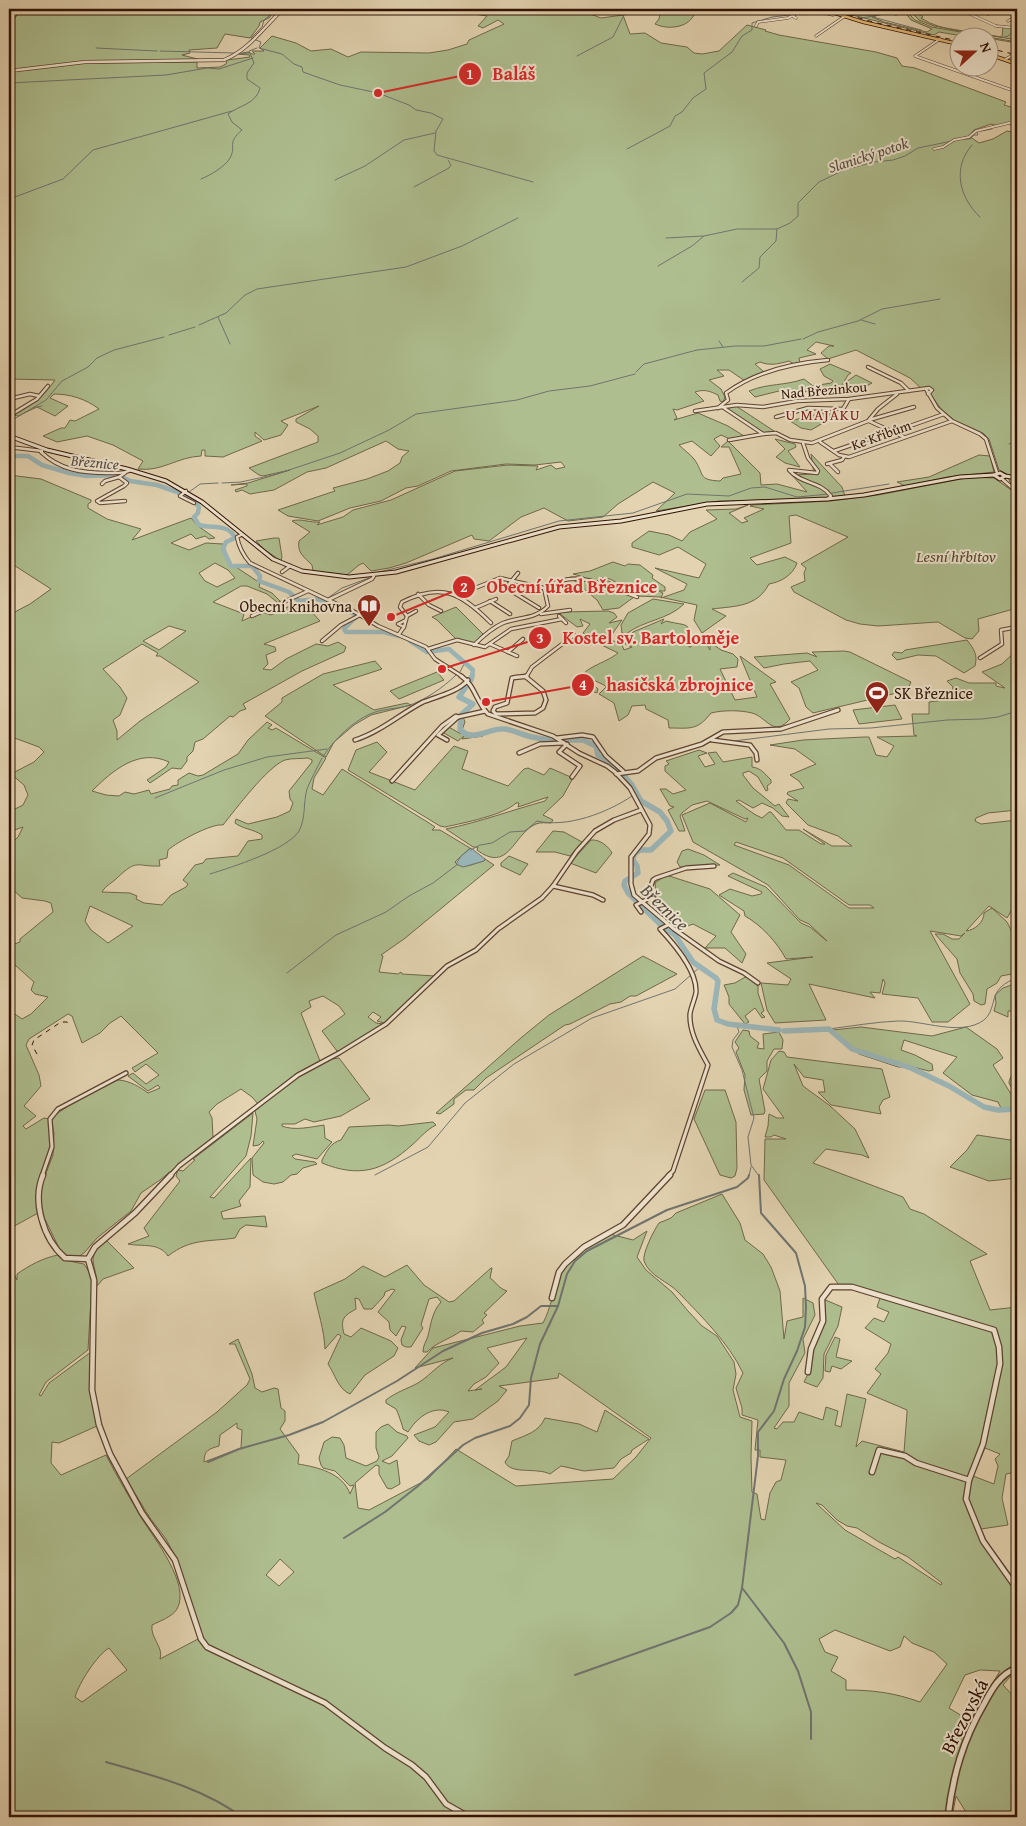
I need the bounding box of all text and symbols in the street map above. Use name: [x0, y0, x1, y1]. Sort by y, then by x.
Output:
north arrow: [948, 28, 998, 78]
text: N: [975, 39, 997, 56]
callout: Baláš: [458, 58, 546, 91]
text: Baláš: [493, 60, 536, 87]
text: 1: [466, 63, 474, 84]
water label: Slanický potok: [825, 132, 911, 178]
street label: Nad Březinkou: [780, 376, 868, 404]
district label: U MAJÁKU: [785, 404, 861, 425]
street label: Ke Křibům: [848, 415, 914, 455]
water label: Březnice: [69, 449, 120, 475]
park label: Lesní hřbitov: [915, 544, 997, 568]
callout: Obecní úřad Březnice: [452, 570, 668, 603]
text: Obecní úřad Březnice: [487, 573, 658, 600]
text: 2: [460, 576, 468, 597]
library icon: Obecní knihovna: [356, 593, 382, 627]
place label: Obecní knihovna: [239, 594, 352, 618]
callout: Kostel sv. Bartoloměje: [527, 621, 749, 654]
text: Kostel sv. Bartoloměje: [563, 624, 740, 651]
text: 3: [536, 627, 544, 648]
callout: hasičská zbrojnice: [571, 669, 763, 702]
text: hasičská zbrojnice: [606, 671, 754, 698]
text: 4: [579, 674, 587, 695]
sports icon: SK Březnice: [864, 680, 890, 714]
place label: SK Březnice: [894, 681, 973, 705]
water label: Březnice: [634, 876, 695, 937]
street label: Březovská: [933, 1674, 995, 1758]

